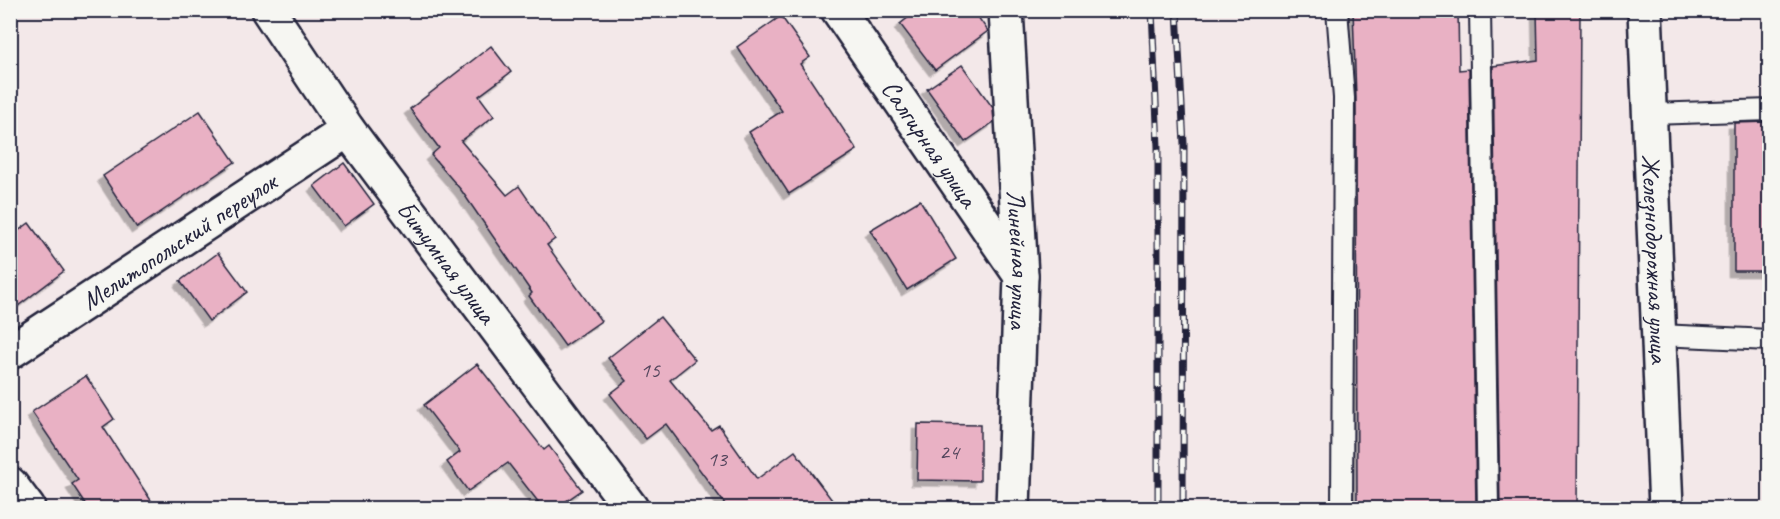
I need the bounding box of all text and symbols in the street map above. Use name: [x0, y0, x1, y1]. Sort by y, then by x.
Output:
street label: Салгирная улица: [874, 73, 986, 215]
street label: Железнодорожная улица: [1635, 154, 1676, 366]
street label: Мелитопольский переулок: [75, 164, 285, 317]
street label: Линейная улица: [1000, 189, 1038, 331]
street label: Битумная улица: [390, 194, 505, 332]
house number: 15: [640, 356, 661, 384]
house number: 24: [939, 438, 961, 466]
house number: 13: [707, 445, 729, 473]

